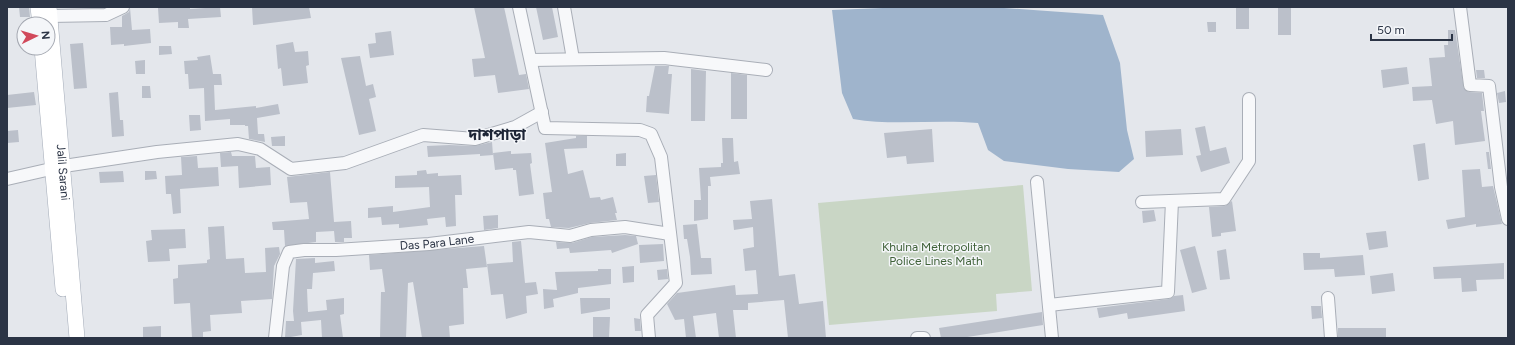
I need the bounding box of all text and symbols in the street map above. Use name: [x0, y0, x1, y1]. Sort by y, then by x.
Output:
north arrow: [16, 16, 56, 56]
scale bar: [1371, 16, 1452, 42]
text: 50 m: [1377, 23, 1405, 37]
text: N: [39, 30, 52, 40]
district label: দাশপাড়া: [467, 125, 526, 144]
street label: Jalil Sarani: [54, 144, 72, 201]
street label: Das Para Lane: [399, 232, 475, 253]
park label: Khulna Metropolitan Police Lines Math: [882, 240, 990, 268]

